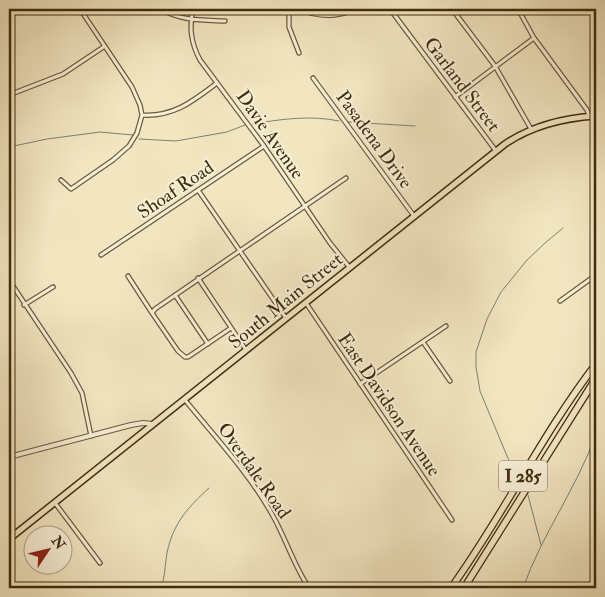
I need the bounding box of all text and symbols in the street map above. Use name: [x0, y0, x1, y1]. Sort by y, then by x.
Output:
street label: Garland Street: [419, 33, 506, 137]
street label: Davie Avenue: [231, 85, 310, 184]
street label: Pasadena Drive: [331, 86, 418, 193]
street label: Shoaf Road: [133, 155, 219, 224]
street label: South Main Street: [224, 247, 348, 354]
street label: East Davidson Avenue: [332, 328, 446, 481]
street label: Overdale Road: [212, 418, 297, 524]
road number: I 285: [499, 461, 547, 492]
north arrow: [22, 524, 72, 574]
text: N: [47, 532, 69, 553]

